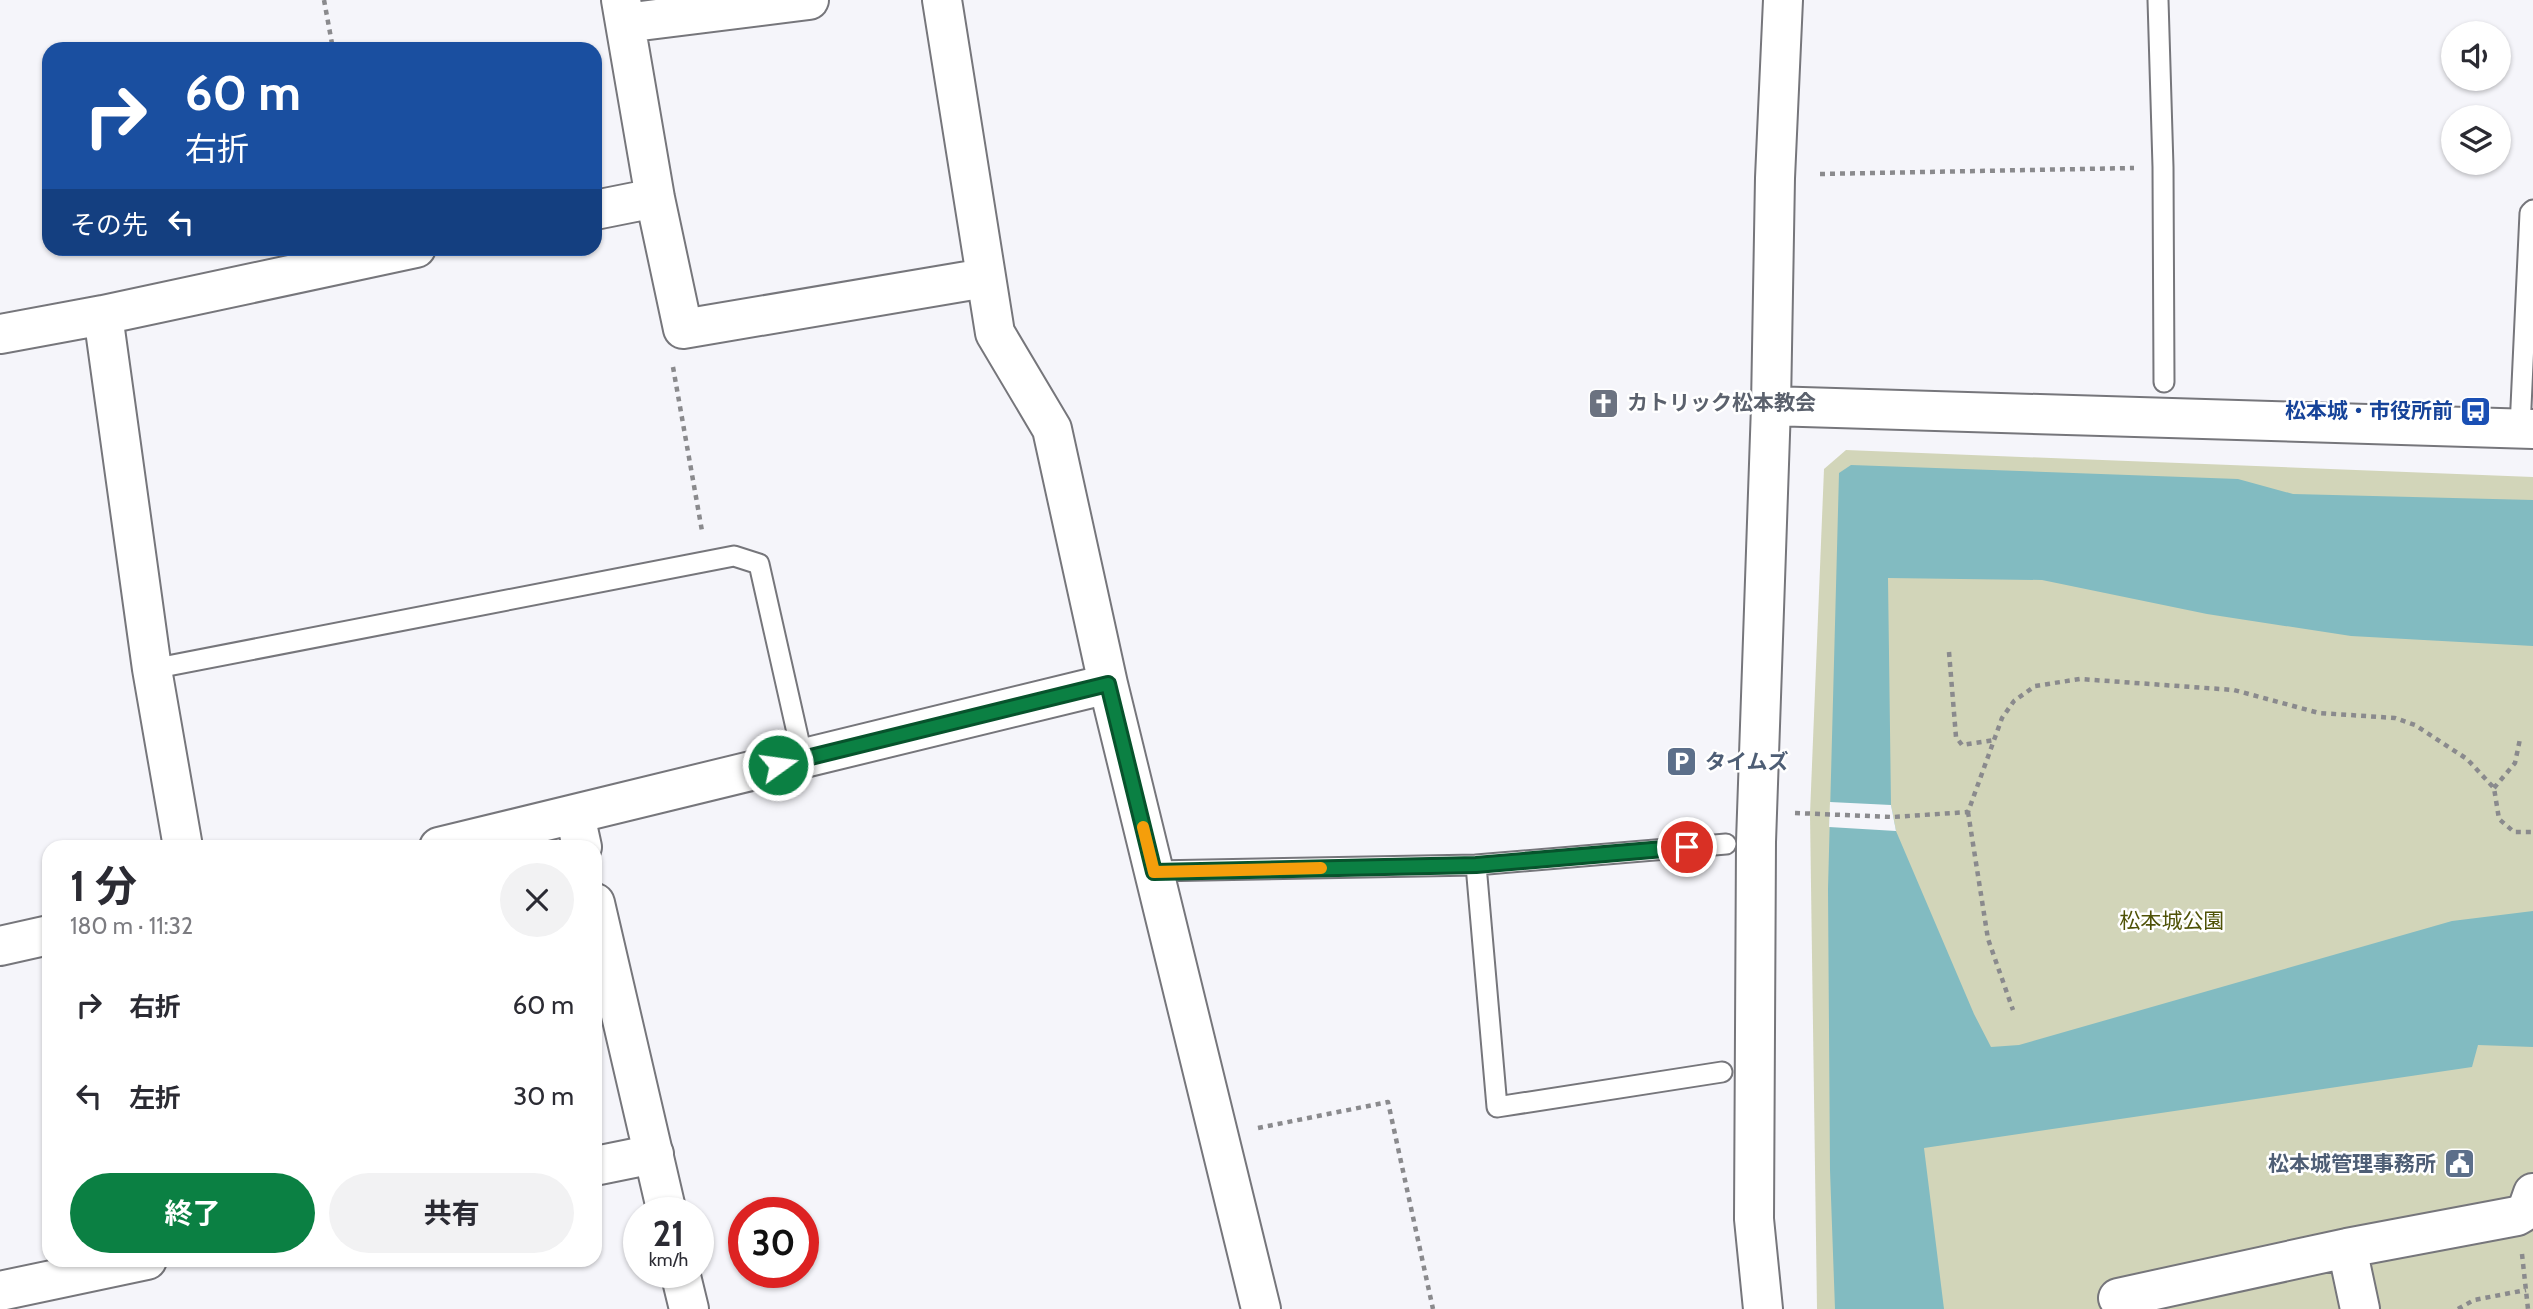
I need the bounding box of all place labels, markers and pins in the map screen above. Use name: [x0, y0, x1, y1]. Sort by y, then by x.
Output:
church icon: カトリック松本教会: [1587, 386, 1621, 420]
place label: カトリック松本教会: [1627, 390, 1816, 415]
bus stop icon: 松本城・市役所前: [2459, 394, 2493, 428]
place label: 松本城・市役所前: [2285, 398, 2453, 423]
parking icon: タイムズ: [1665, 745, 1699, 779]
place label: タイムズ: [1705, 749, 1789, 774]
pin: [1657, 817, 1717, 877]
public building icon: 松本城管理事務所: [2442, 1147, 2476, 1181]
place label: 松本城管理事務所: [2268, 1151, 2436, 1176]

